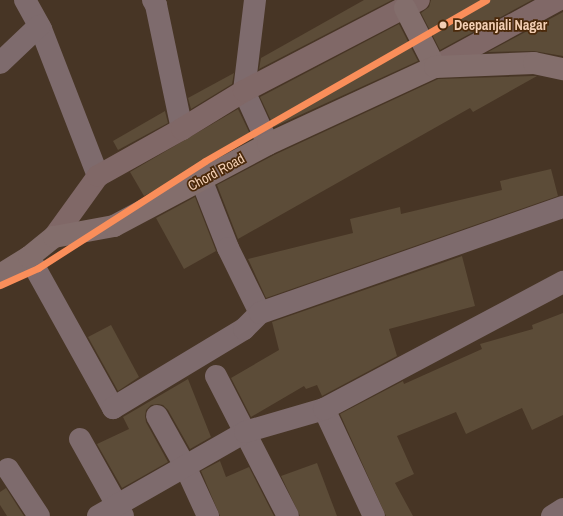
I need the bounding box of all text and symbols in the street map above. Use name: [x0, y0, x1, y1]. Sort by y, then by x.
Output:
place label: Deepanjali Nagar: [454, 17, 547, 33]
marker: Deepanjali Nagar: [436, 18, 450, 32]
street label: Chord Road: [185, 150, 247, 194]

